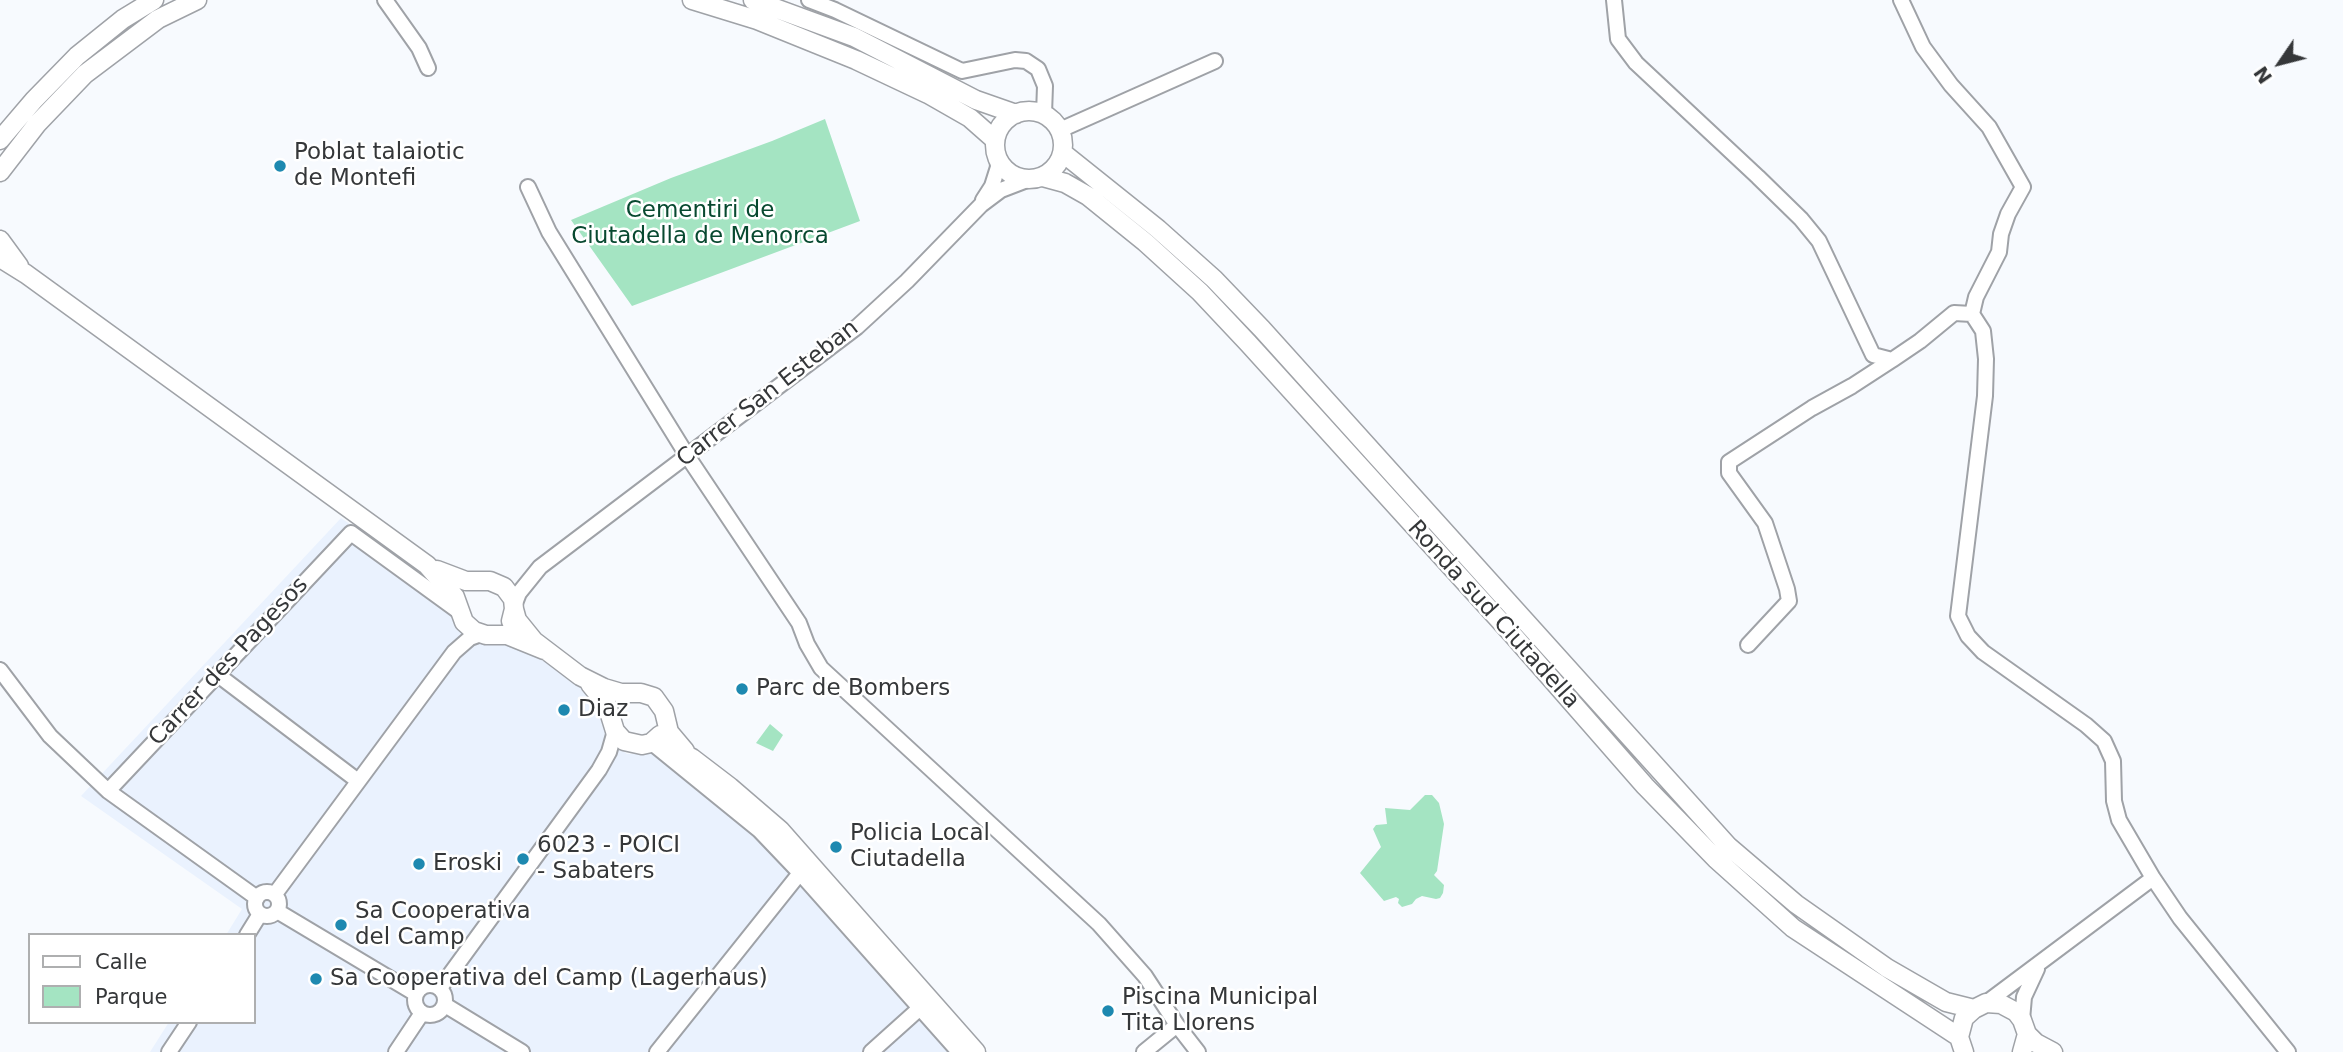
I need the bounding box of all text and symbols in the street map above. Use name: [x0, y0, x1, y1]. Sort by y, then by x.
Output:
north arrow: [2245, 28, 2315, 98]
text: N: [2249, 62, 2276, 88]
place label: Poblat talaiotic de Montefi: [294, 139, 465, 193]
marker: Poblat talaiotic de Montefi: [272, 158, 288, 174]
park label: Cementiri de Ciutadella de Menorca: [571, 197, 829, 251]
street label: Carrer San Esteban: [672, 315, 864, 473]
street label: Ronda sud Ciutadella: [1401, 515, 1585, 715]
street label: Carrer des Pagesos: [144, 572, 314, 752]
place label: Parc de Bombers: [756, 675, 950, 703]
marker: Parc de Bombers: [734, 681, 750, 697]
place label: Diaz: [578, 696, 628, 724]
marker: Diaz: [556, 702, 572, 718]
place label: Policia Local Ciutadella: [850, 820, 990, 874]
place label: 6023 - POICI - Sabaters: [537, 832, 680, 886]
marker: Policia Local Ciutadella: [828, 839, 844, 855]
place label: Eroski: [433, 850, 502, 878]
marker: 6023 - POICI - Sabaters: [515, 851, 531, 867]
marker: Eroski: [411, 856, 427, 872]
place label: Sa Cooperativa del Camp: [355, 898, 531, 952]
marker: Sa Cooperativa del Camp: [333, 917, 349, 933]
legend: [28, 933, 256, 1024]
text: Calle: [95, 950, 147, 974]
place label: Sa Cooperativa del Camp (Lagerhaus): [330, 965, 768, 993]
marker: Sa Cooperativa del Camp (Lagerhaus): [308, 971, 324, 987]
place label: Piscina Municipal Tita Llorens: [1122, 984, 1318, 1038]
text: Parque: [95, 985, 167, 1009]
marker: Piscina Municipal Tita Llorens: [1100, 1003, 1116, 1019]

